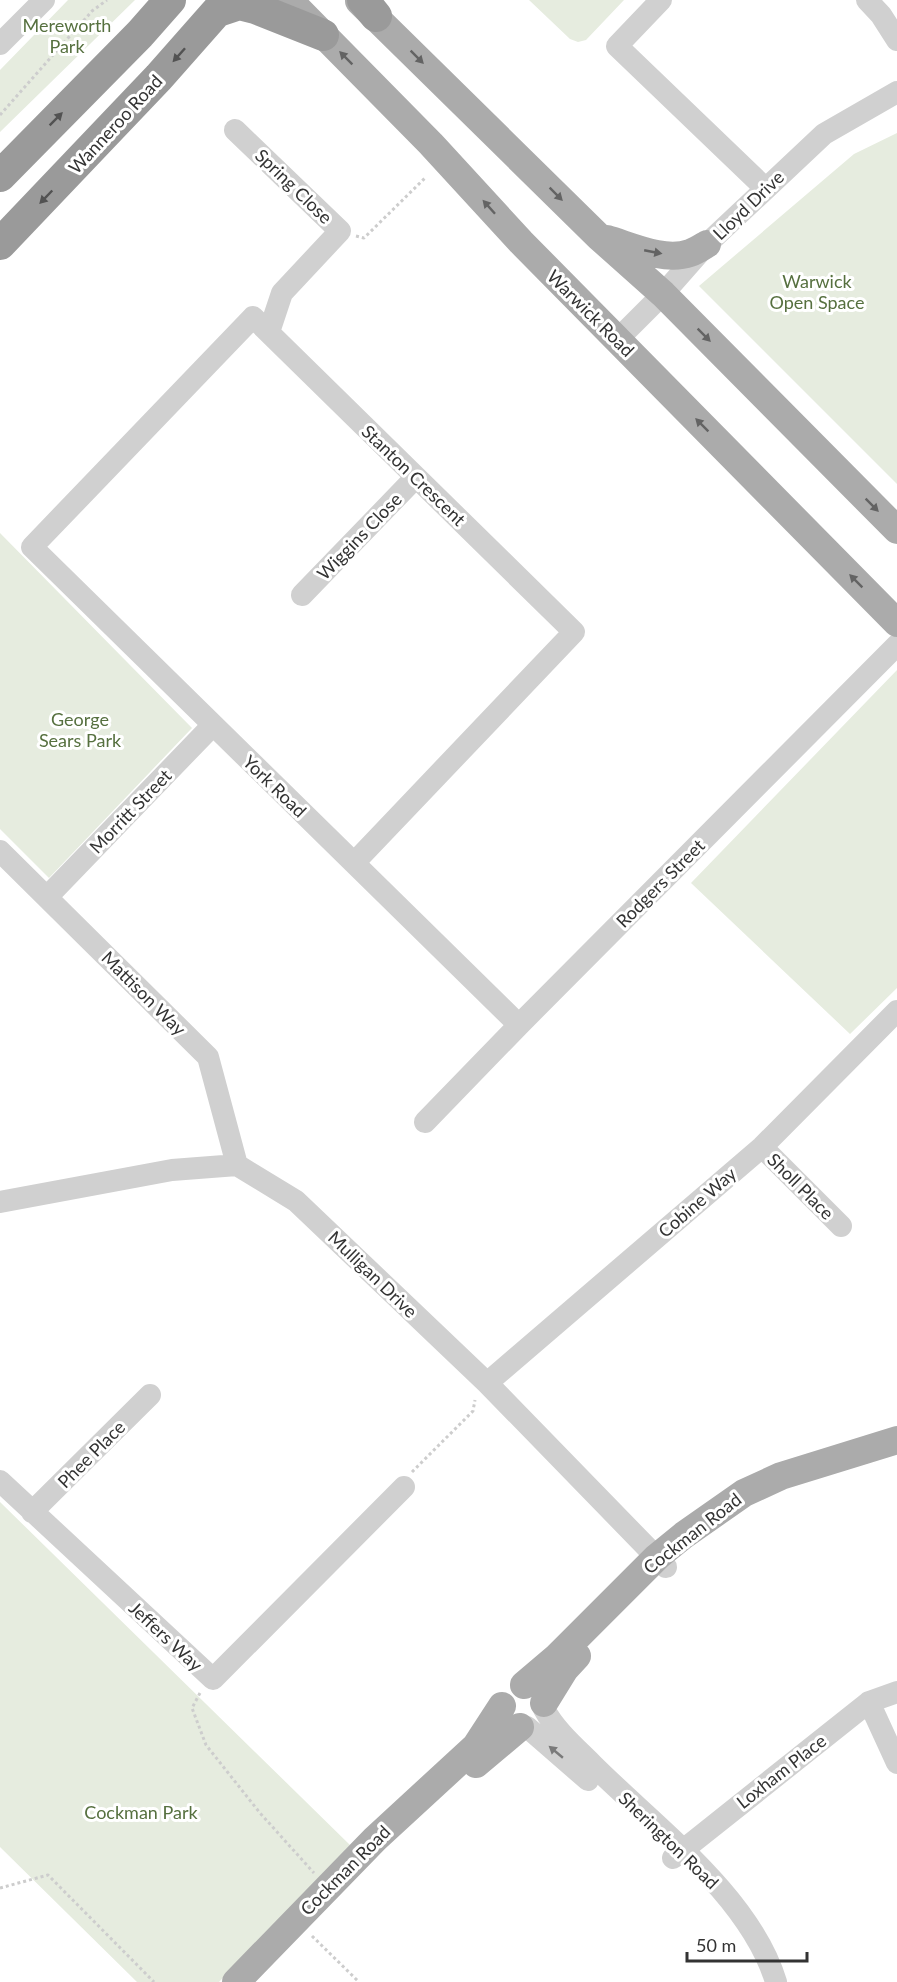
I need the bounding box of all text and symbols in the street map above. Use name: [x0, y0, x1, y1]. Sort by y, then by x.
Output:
park label: Mereworth Park: [23, 14, 111, 57]
one-way arrow: [173, 47, 186, 62]
one-way arrow: [410, 49, 424, 63]
one-way arrow: [338, 51, 353, 65]
street label: Wanneroo Road: [64, 70, 166, 178]
one-way arrow: [49, 113, 63, 127]
street label: Spring Close: [251, 144, 337, 228]
street label: Lloyd Drive: [708, 166, 788, 244]
one-way arrow: [548, 187, 563, 201]
one-way arrow: [39, 189, 53, 203]
one-way arrow: [483, 200, 496, 215]
one-way arrow: [644, 248, 663, 257]
street label: Warwick Road: [543, 265, 639, 361]
park label: Warwick Open Space: [769, 270, 865, 313]
one-way arrow: [696, 328, 710, 342]
one-way arrow: [695, 419, 709, 433]
street label: Stanton Crescent: [358, 420, 471, 530]
street label: Wiggins Close: [312, 488, 406, 584]
one-way arrow: [865, 497, 879, 512]
one-way arrow: [849, 574, 863, 589]
park label: George Sears Park: [39, 708, 122, 751]
street label: York Road: [239, 750, 311, 822]
street label: Morritt Street: [84, 764, 176, 858]
street label: Rodgers Street: [611, 834, 709, 932]
street label: Mattison Way: [97, 946, 191, 1040]
street label: Sholl Place: [763, 1148, 839, 1224]
street label: Cobine Way: [654, 1162, 741, 1242]
street label: Mulligan Drive: [324, 1226, 422, 1322]
street label: Phee Place: [53, 1416, 129, 1492]
street label: Cockman Road: [639, 1488, 745, 1578]
street label: Jeffers Way: [125, 1597, 208, 1676]
street label: Loxham Place: [732, 1729, 830, 1813]
one-way arrow: [549, 1746, 564, 1759]
street label: Sherington Road: [614, 1787, 724, 1893]
park label: Cockman Park: [84, 1801, 199, 1823]
street label: Cockman Road: [295, 1820, 395, 1920]
scale bar: [687, 1925, 807, 1963]
text: 50 m: [696, 1934, 736, 1956]

